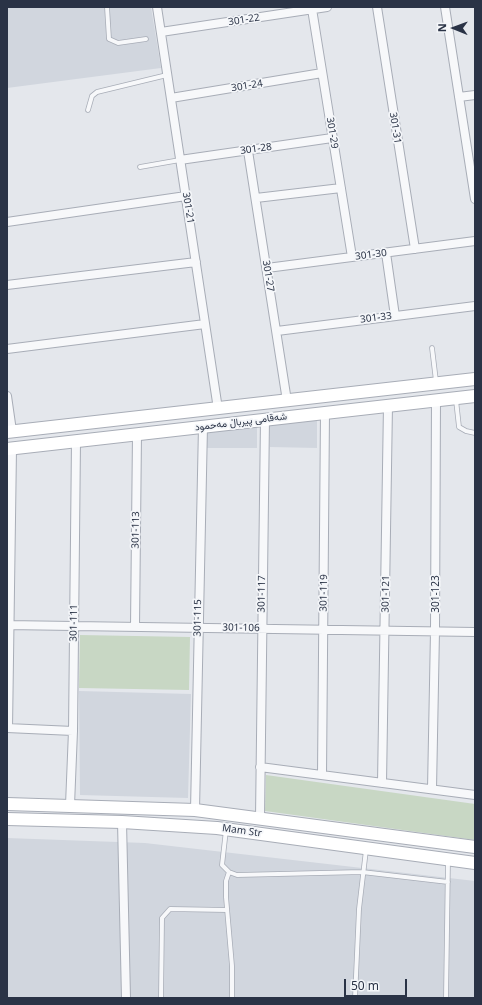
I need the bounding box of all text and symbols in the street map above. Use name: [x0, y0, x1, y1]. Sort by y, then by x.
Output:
north arrow: [434, 8, 474, 48]
street label: 301-22: [227, 12, 261, 28]
text: N: [434, 23, 449, 32]
street label: 301-24: [230, 78, 264, 94]
street label: 301-31: [387, 111, 403, 145]
street label: 301-29: [324, 116, 340, 150]
street label: 301-28: [239, 141, 273, 157]
street label: 301-21: [180, 191, 196, 225]
street label: 301-30: [354, 247, 388, 263]
street label: 301-27: [260, 259, 276, 293]
street label: 301-33: [359, 310, 393, 326]
street label: شەقامی پیرباڵ مەحمود: [194, 410, 288, 434]
street label: 301-113: [130, 511, 142, 549]
street label: 301-119: [318, 574, 330, 612]
street label: 301-117: [256, 575, 268, 613]
street label: 301-121: [380, 575, 392, 613]
street label: 301-123: [430, 575, 442, 613]
street label: 301-115: [192, 599, 204, 637]
street label: 301-111: [68, 604, 80, 642]
street label: 301-106: [222, 622, 260, 634]
street label: Mam Str: [221, 822, 263, 840]
scale bar: [346, 971, 409, 997]
text: 50 m: [351, 977, 379, 994]

